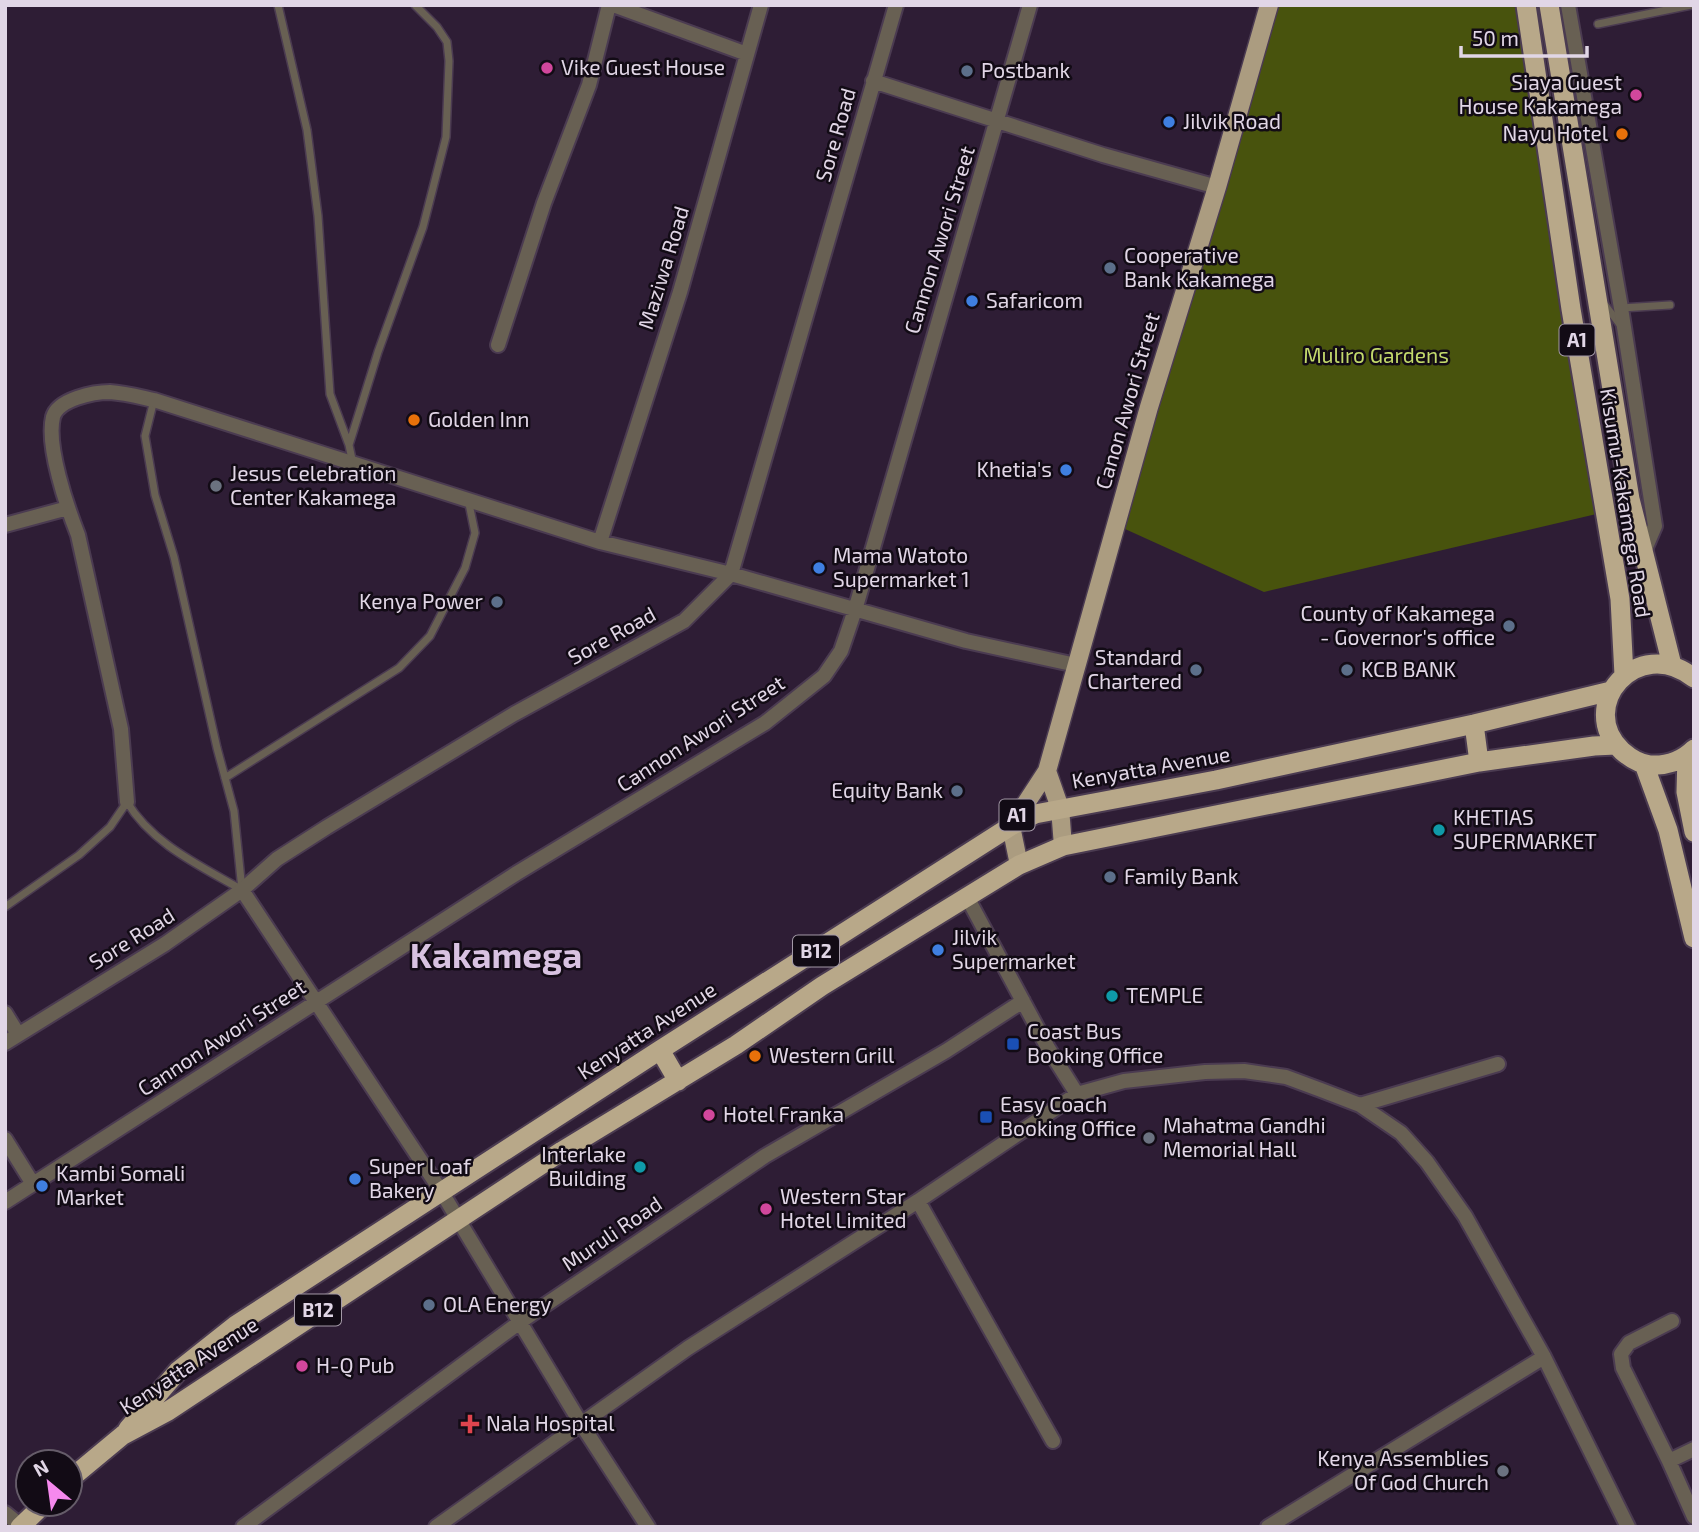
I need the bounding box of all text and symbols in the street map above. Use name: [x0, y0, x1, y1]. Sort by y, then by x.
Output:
scale bar: [1461, 14, 1587, 58]
text: 50 m: [1472, 25, 1519, 50]
place label: Vike Guest House: [561, 54, 725, 79]
place label: Postbank: [981, 57, 1071, 82]
marker: Vike Guest House: [539, 60, 555, 76]
marker: Postbank: [959, 63, 975, 79]
place label: Siaya Guest House Kakamega: [1458, 69, 1622, 118]
street label: Sore Road: [809, 85, 860, 184]
marker: Siaya Guest House Kakamega: [1628, 87, 1644, 103]
place label: Jilvik Road: [1183, 108, 1281, 133]
marker: Jilvik Road: [1161, 114, 1177, 130]
place label: Nayu Hotel: [1502, 120, 1609, 145]
marker: Nayu Hotel: [1614, 126, 1630, 142]
street label: Cannon Awori Street: [898, 143, 979, 336]
street label: Maziwa Road: [632, 203, 693, 332]
place label: Cooperative Bank Kakamega: [1124, 242, 1275, 291]
marker: Cooperative Bank Kakamega: [1102, 260, 1118, 276]
place label: Safaricom: [986, 287, 1083, 312]
marker: Safaricom: [964, 293, 980, 309]
street label: Canon Awori Street: [1089, 309, 1164, 492]
road number: A1: [1560, 324, 1594, 356]
park label: Muliro Gardens: [1303, 342, 1449, 367]
street label: Kisumu-Kakamega Road: [1596, 386, 1657, 619]
place label: Golden Inn: [428, 406, 529, 431]
marker: Golden Inn: [406, 412, 422, 428]
place label: Khetia's: [977, 456, 1052, 481]
place label: Jesus Celebration Center Kakamega: [230, 460, 396, 509]
marker: Khetia's: [1058, 462, 1074, 478]
marker: Jesus Celebration Center Kakamega: [208, 478, 224, 494]
place label: Mama Watoto Supermarket 1: [833, 542, 970, 591]
marker: Mama Watoto Supermarket 1: [811, 560, 827, 576]
place label: Kenya Power: [359, 588, 484, 613]
marker: Kenya Power: [489, 594, 505, 610]
street label: Sore Road: [563, 600, 659, 669]
place label: County of Kakamega - Governor's office: [1300, 600, 1495, 649]
marker: County of Kakamega - Governor's office: [1501, 618, 1517, 634]
place label: Standard Chartered: [1087, 644, 1182, 693]
place label: KCB BANK: [1361, 656, 1456, 681]
marker: Standard Chartered: [1188, 662, 1204, 678]
marker: KCB BANK: [1339, 662, 1355, 678]
street label: Cannon Awori Street: [612, 669, 789, 796]
street label: Kenyatta Avenue: [1070, 740, 1232, 793]
place label: Equity Bank: [831, 777, 943, 802]
marker: Equity Bank: [949, 783, 965, 799]
road number: A1: [1000, 800, 1034, 830]
place label: KHETIAS SUPERMARKET: [1453, 804, 1597, 853]
marker: KHETIAS SUPERMARKET: [1431, 822, 1447, 838]
place label: Family Bank: [1124, 863, 1239, 888]
marker: Family Bank: [1102, 869, 1118, 885]
street label: Sore Road: [84, 902, 179, 974]
place label: Jilvik Supermarket: [952, 924, 1076, 973]
district label: Kakamega: [410, 933, 582, 975]
road number: B12: [793, 936, 839, 967]
marker: Jilvik Supermarket: [930, 942, 946, 958]
street label: Cannon Awori Street: [133, 973, 310, 1100]
street label: Kenyatta Avenue: [572, 976, 720, 1084]
place label: TEMPLE: [1126, 982, 1203, 1007]
marker: TEMPLE: [1104, 988, 1120, 1004]
place label: Coast Bus Booking Office: [1027, 1018, 1163, 1067]
marker: Coast Bus Booking Office: [1005, 1036, 1021, 1052]
place label: Western Grill: [769, 1042, 895, 1067]
marker: Western Grill: [747, 1048, 763, 1064]
place label: Easy Coach Booking Office: [1000, 1091, 1136, 1140]
place label: Hotel Franka: [723, 1101, 844, 1126]
marker: Hotel Franka: [701, 1107, 717, 1123]
marker: Easy Coach Booking Office: [978, 1109, 994, 1125]
place label: Mahatma Gandhi Memorial Hall: [1163, 1112, 1326, 1161]
marker: Mahatma Gandhi Memorial Hall: [1141, 1130, 1157, 1146]
place label: Interlake Building: [541, 1141, 626, 1190]
place label: Super Loaf Bakery: [369, 1153, 472, 1202]
marker: Interlake Building: [632, 1159, 648, 1175]
place label: Kambi Somali Market: [56, 1160, 185, 1209]
marker: Super Loaf Bakery: [347, 1171, 363, 1187]
marker: Kambi Somali Market: [34, 1178, 50, 1194]
place label: Western Star Hotel Limited: [780, 1183, 907, 1232]
street label: Muruli Road: [556, 1190, 666, 1275]
marker: Western Star Hotel Limited: [758, 1201, 774, 1217]
place label: OLA Energy: [443, 1291, 551, 1316]
road number: B12: [295, 1294, 341, 1326]
marker: OLA Energy: [421, 1297, 437, 1313]
street label: Kenyatta Avenue: [114, 1311, 262, 1419]
place label: H-Q Pub: [316, 1352, 395, 1378]
marker: H-Q Pub: [294, 1358, 310, 1374]
place label: Nala Hospital: [486, 1410, 615, 1435]
marker: Nala Hospital: [460, 1414, 480, 1434]
place label: Kenya Assemblies Of God Church: [1317, 1445, 1489, 1494]
north arrow: [14, 1448, 84, 1518]
text: N: [29, 1454, 52, 1481]
marker: Kenya Assemblies Of God Church: [1495, 1463, 1511, 1479]

